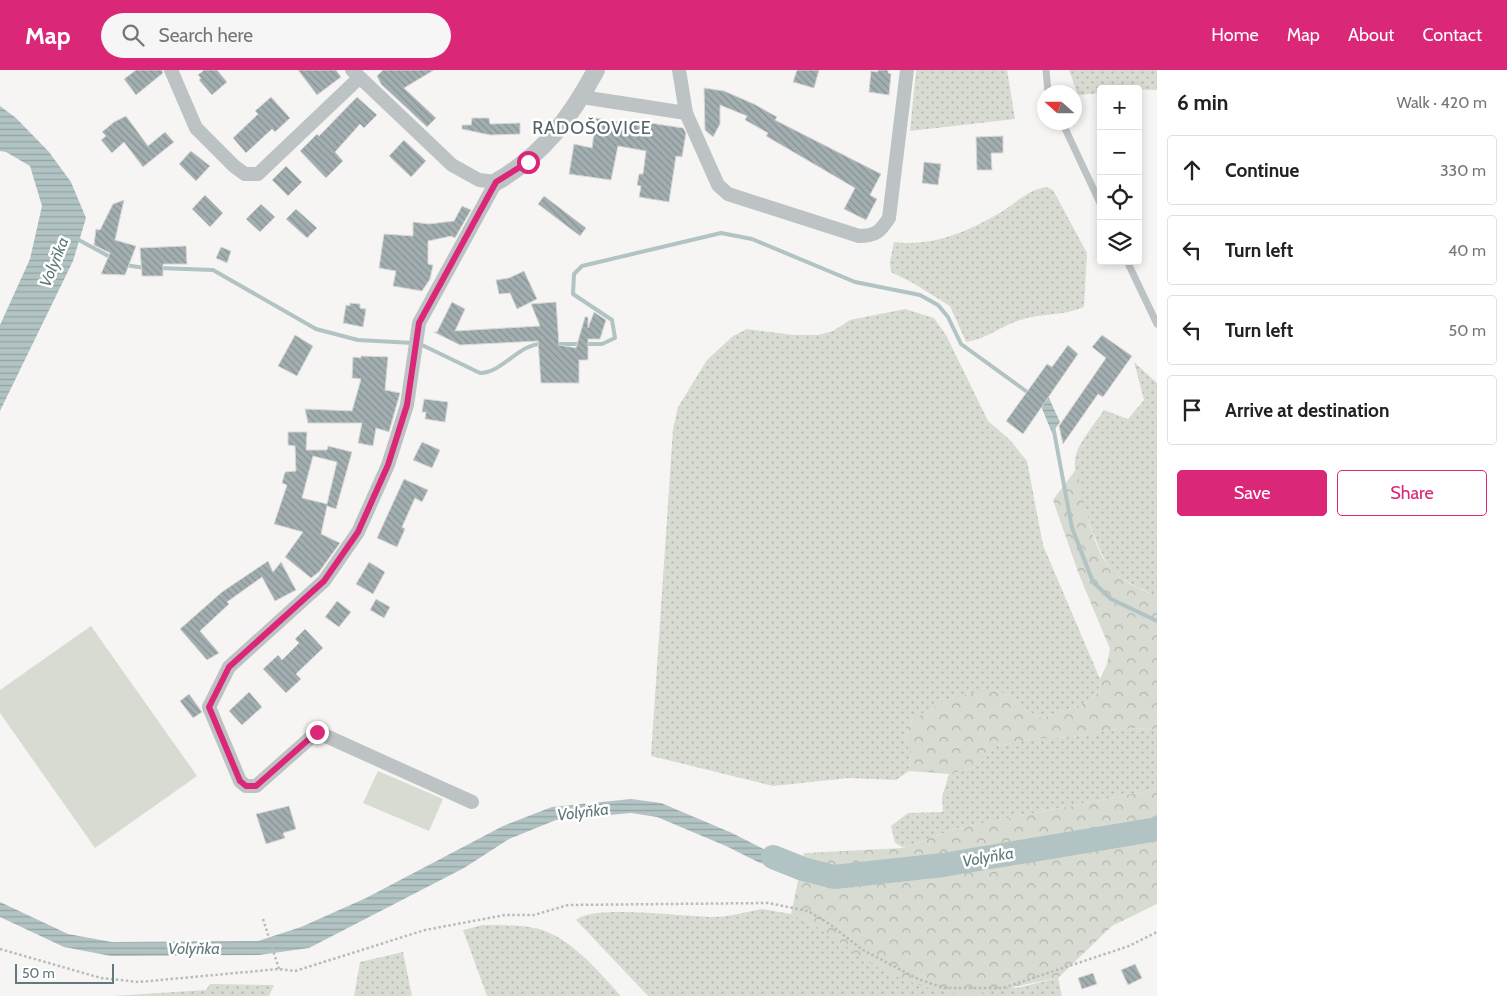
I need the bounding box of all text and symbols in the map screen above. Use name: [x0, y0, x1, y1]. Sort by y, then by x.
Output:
search box: [101, 13, 451, 58]
text: Map: [25, 21, 71, 50]
icon: search: [119, 21, 147, 49]
text: Search here: [159, 24, 253, 47]
text: Home: [1211, 24, 1259, 46]
text: Map: [1287, 24, 1320, 46]
text: About: [1348, 24, 1394, 46]
text: Contact: [1422, 24, 1482, 46]
north arrow: [1037, 85, 1082, 130]
map controls: [1097, 85, 1142, 265]
button: +: [1097, 85, 1142, 130]
text: 6 min: [1177, 90, 1228, 115]
text: Walk · 420 m: [1396, 93, 1487, 112]
district label: RADOŠOVICE: [532, 117, 652, 139]
button: −: [1097, 130, 1142, 175]
route start: [517, 151, 540, 174]
icon: ahead: [1178, 156, 1206, 184]
text: Continue: [1225, 159, 1299, 182]
text: 330 m: [1440, 161, 1486, 180]
button: locate: [1097, 175, 1142, 220]
button: layers: [1097, 220, 1142, 265]
water label: Volyňka: [35, 234, 73, 290]
icon: left: [1178, 236, 1206, 264]
text: Turn left: [1225, 239, 1293, 262]
text: 40 m: [1448, 241, 1486, 260]
icon: left: [1178, 316, 1206, 344]
text: Turn left: [1225, 319, 1293, 342]
text: 50 m: [1449, 321, 1486, 340]
icon: arrive: [1178, 396, 1206, 424]
text: Arrive at destination: [1225, 399, 1389, 422]
button: Save: [1177, 470, 1327, 516]
button: Share: [1337, 470, 1487, 516]
route end: [306, 721, 329, 744]
water label: Volyňka: [556, 799, 610, 825]
water label: Volyňka: [961, 843, 1015, 871]
water label: Volyňka: [168, 939, 220, 958]
scale bar: [15, 961, 114, 984]
text: 50 m: [22, 964, 55, 982]

